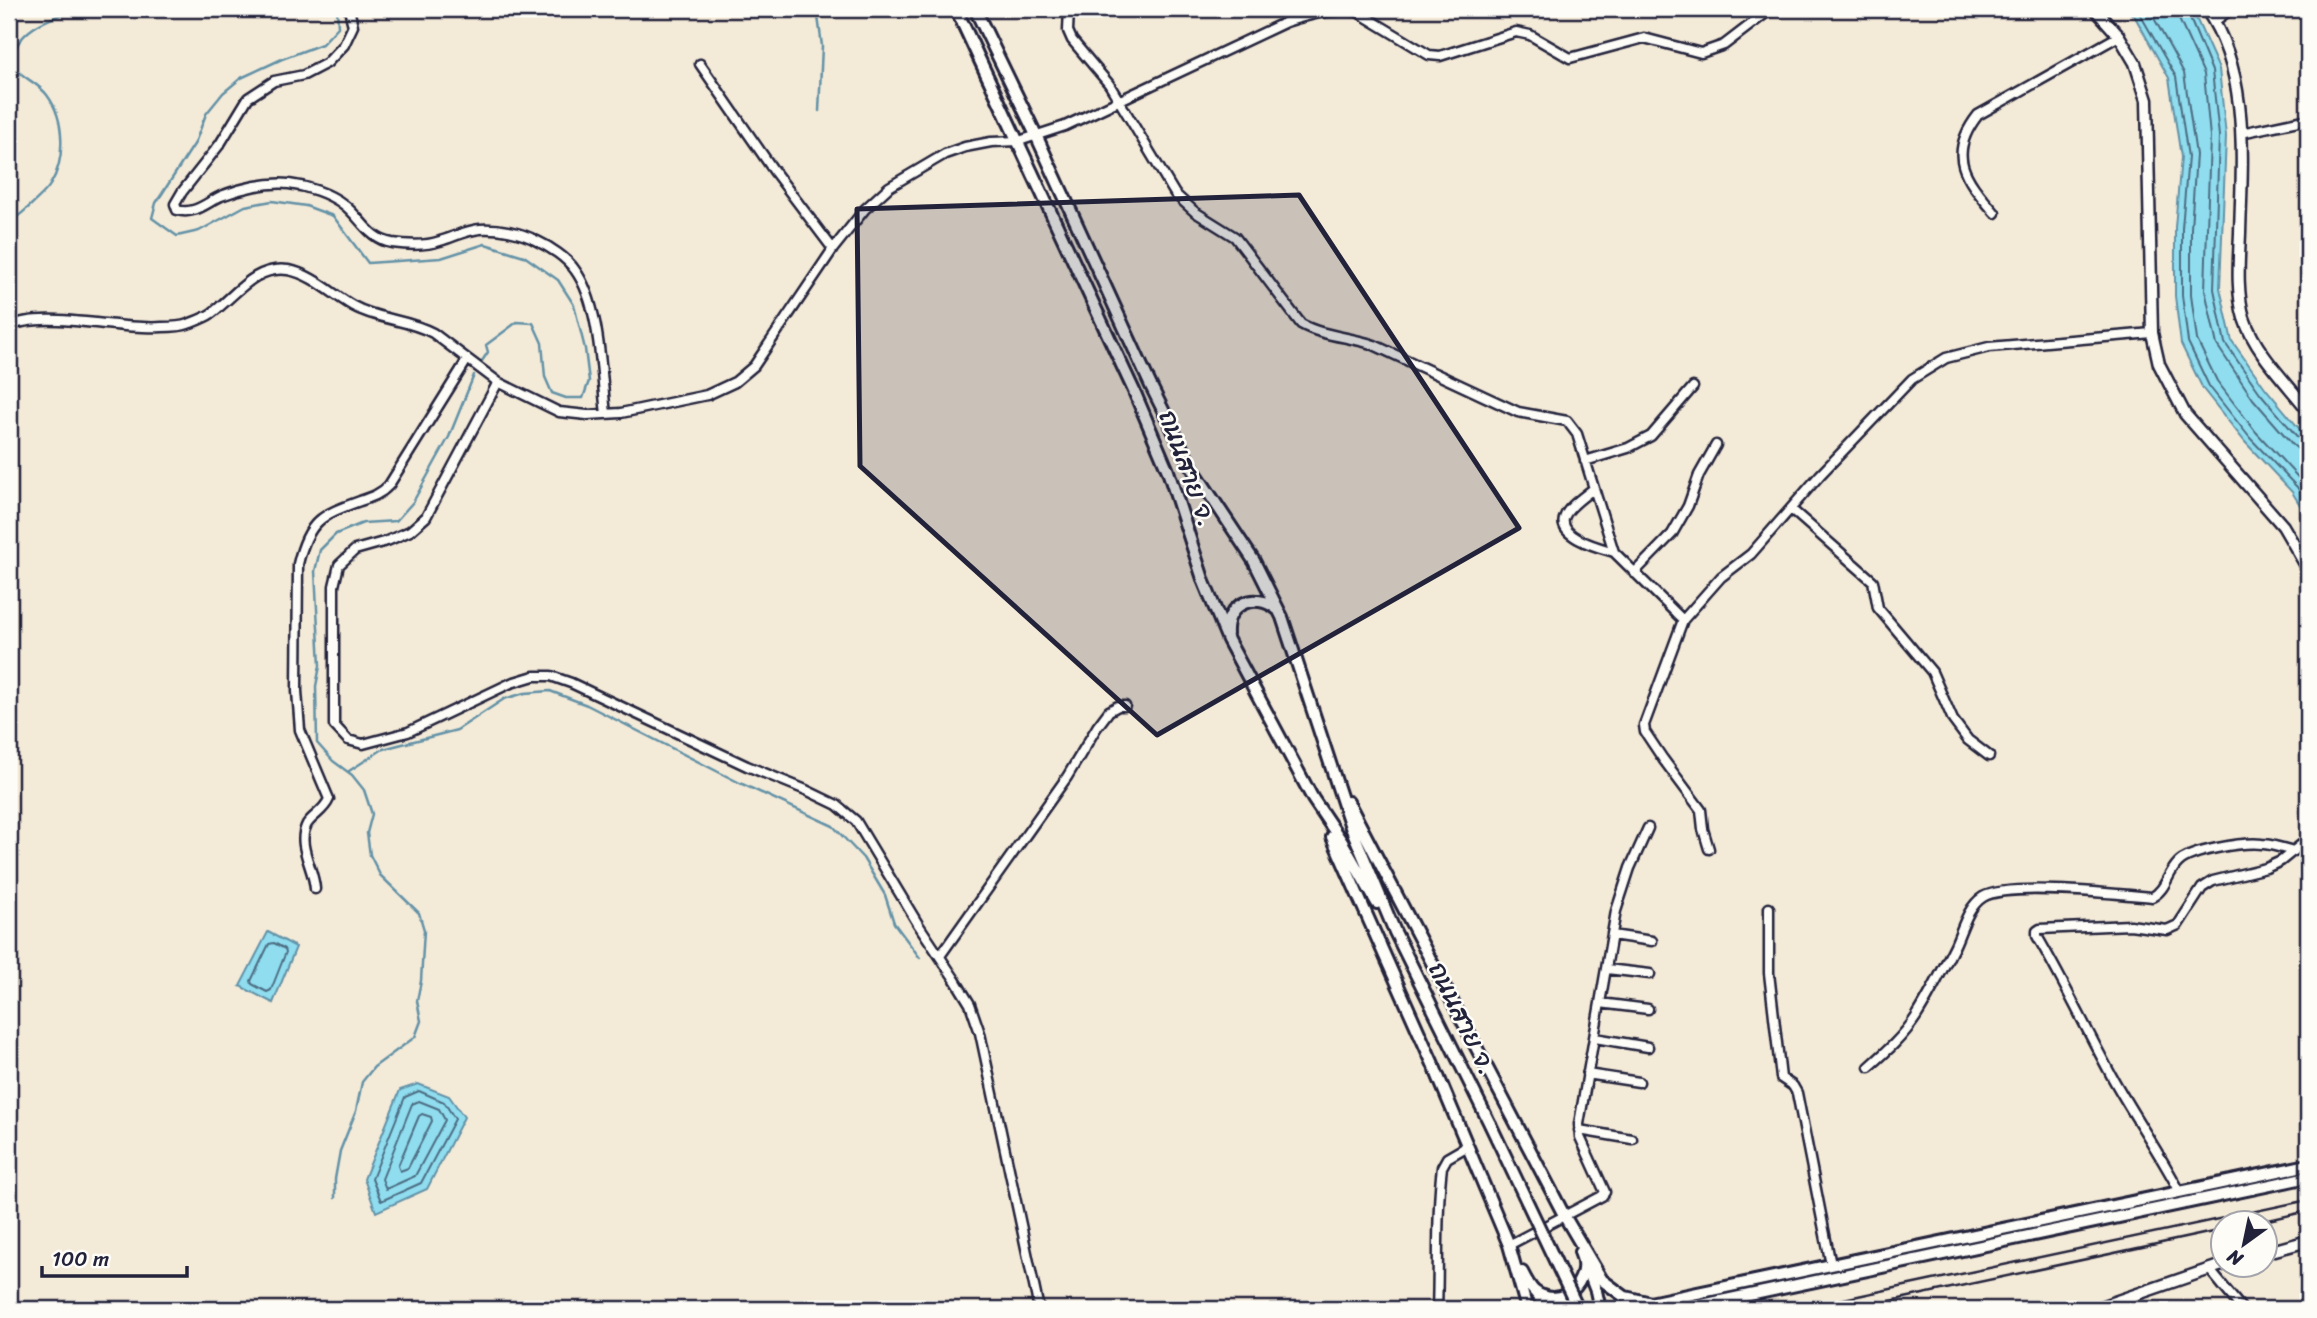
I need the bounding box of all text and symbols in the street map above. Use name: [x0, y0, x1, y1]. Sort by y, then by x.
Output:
street label: ถนนสาย จ.: [1146, 403, 1230, 533]
street label: ถนนสาย จ.: [1416, 953, 1510, 1083]
north arrow: [2208, 1210, 2278, 1280]
scale bar: [42, 1234, 187, 1278]
text: 100 m: [52, 1240, 109, 1278]
text: N: [2220, 1240, 2250, 1276]

